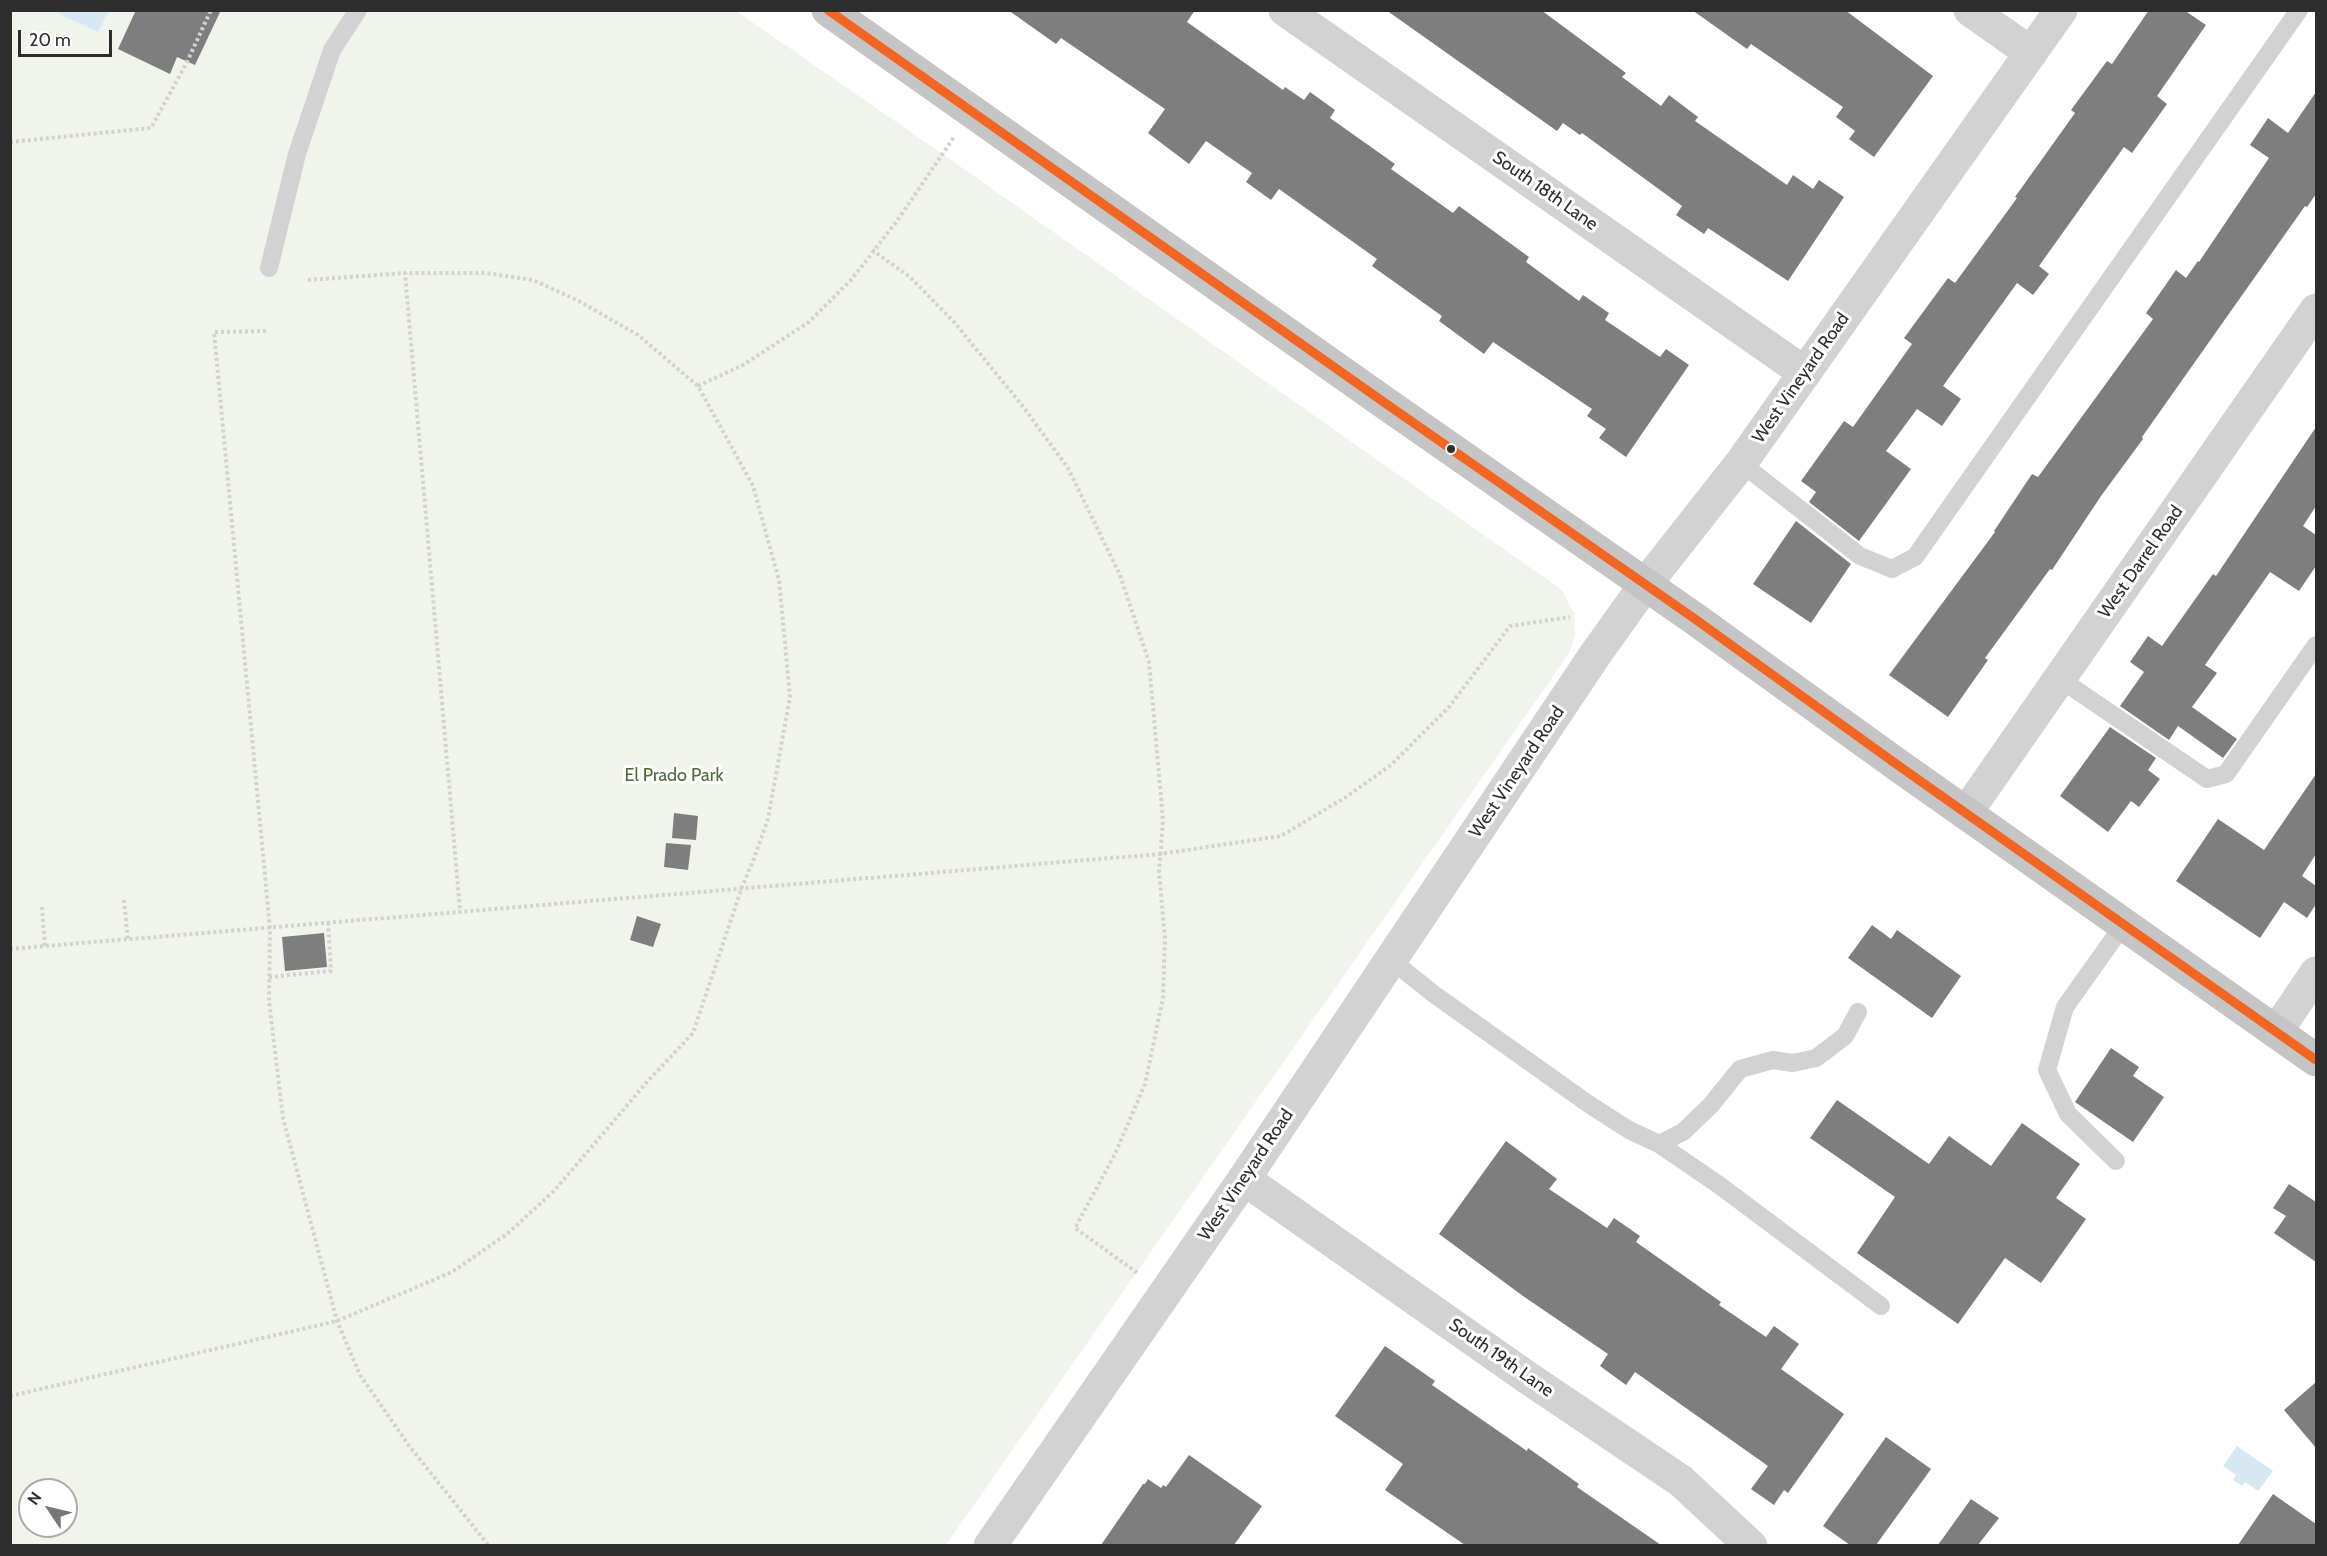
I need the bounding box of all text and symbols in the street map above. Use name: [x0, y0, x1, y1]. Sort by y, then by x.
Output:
scale bar: [21, 18, 116, 56]
text: 20 m: [29, 29, 71, 51]
street label: South 18th Lane: [1488, 147, 1602, 235]
street label: West Vineyard Road: [1748, 309, 1854, 447]
unlabelled marker: [1445, 443, 1457, 455]
street label: West Darrel Road: [2094, 502, 2188, 622]
street label: West Vineyard Road: [1465, 702, 1569, 842]
park label: El Prado Park: [625, 765, 723, 787]
street label: West Vineyard Road: [1194, 1105, 1298, 1245]
street label: South 19th Lane: [1445, 1314, 1557, 1402]
north arrow: [18, 1478, 78, 1538]
text: N: [23, 1488, 46, 1509]

